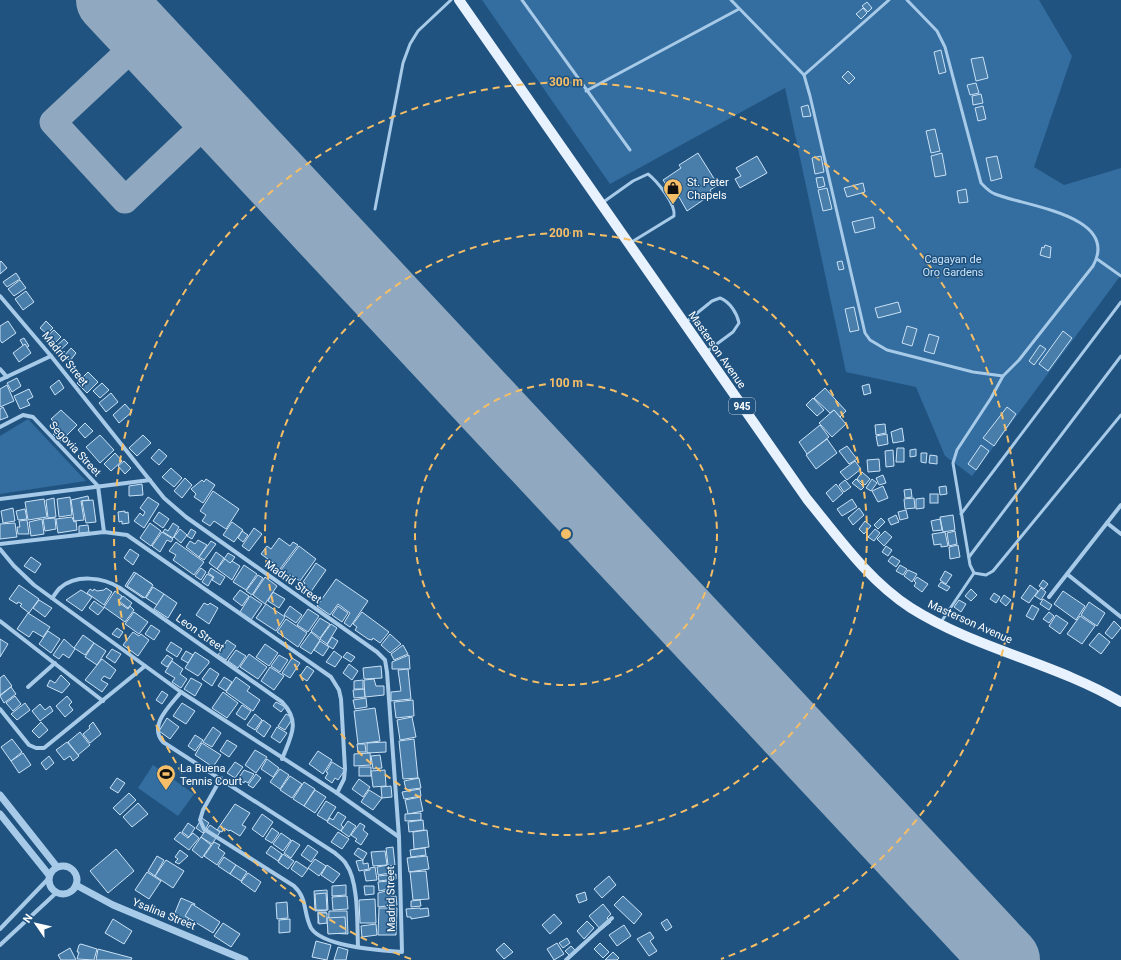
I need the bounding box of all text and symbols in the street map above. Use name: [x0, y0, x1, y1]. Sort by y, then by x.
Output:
text: 300 m: [549, 75, 583, 89]
place label: St. Peter Chapels: [687, 176, 729, 202]
shop icon: St. Peter Chapels: [662, 177, 684, 205]
text: 200 m: [549, 226, 583, 240]
park label: Cagayan de Oro Gardens: [922, 253, 984, 279]
street label: Masterson Avenue: [686, 309, 749, 391]
street label: Madrid Street: [39, 329, 91, 389]
text: 100 m: [549, 376, 583, 390]
road number: 945: [729, 398, 755, 414]
street label: Segovia Street: [46, 419, 104, 479]
centre of rings: [559, 527, 573, 541]
street label: Madrid Street: [262, 558, 324, 607]
street label: Masterson Avenue: [926, 598, 1014, 647]
street label: Leon Street: [173, 612, 227, 655]
place label: La Buena Tennis Court: [180, 762, 243, 788]
sports icon: La Buena Tennis Court: [155, 763, 177, 791]
street label: Madrid Street: [384, 865, 398, 932]
street label: Ysalina Street: [130, 895, 198, 933]
north arrow: [16, 904, 56, 944]
text: N: [21, 912, 36, 926]

